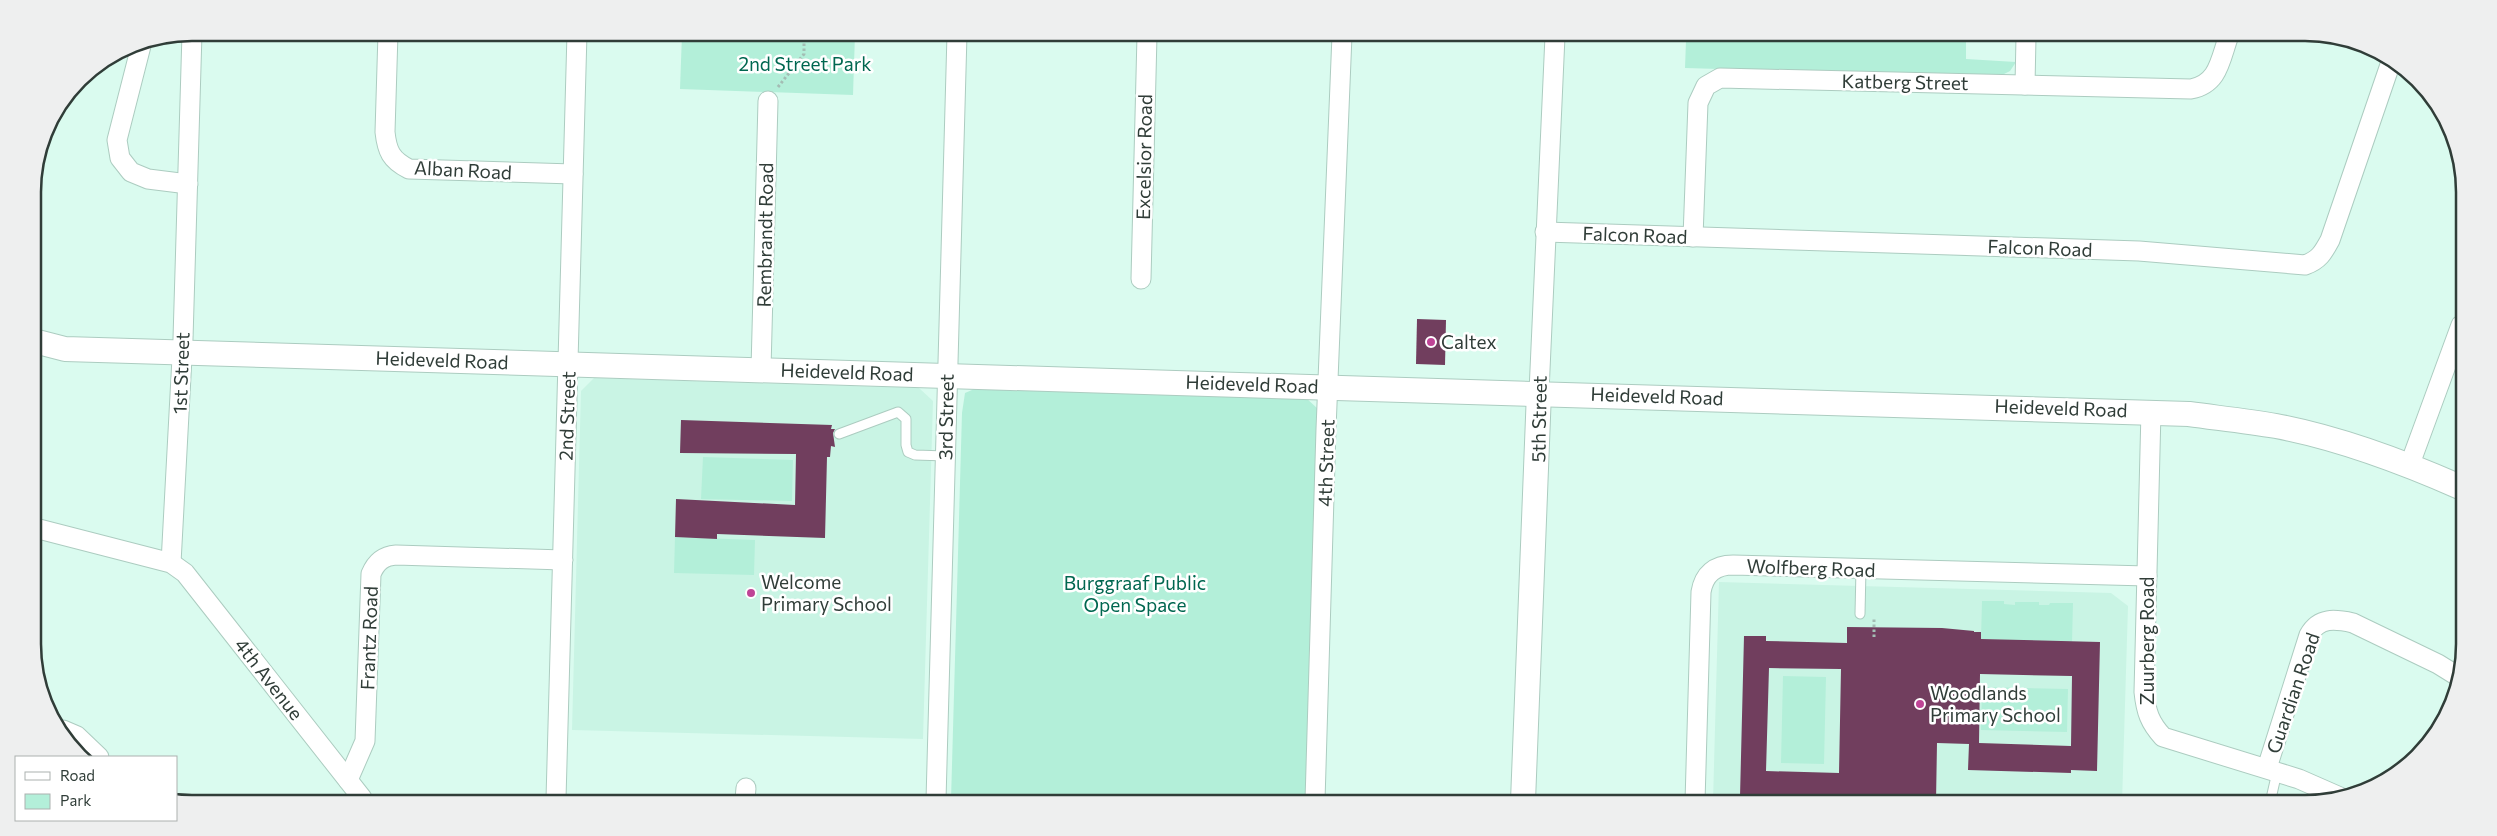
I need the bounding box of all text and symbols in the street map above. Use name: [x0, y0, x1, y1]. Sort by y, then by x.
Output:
park label: 2nd Street Park: [738, 52, 872, 75]
street label: Katberg Street: [1841, 69, 1969, 94]
street label: Excelsior Road: [1131, 94, 1156, 220]
street label: Alban Road: [413, 155, 513, 184]
street label: Rembrandt Road: [752, 162, 777, 308]
street label: Falcon Road: [1582, 221, 1688, 248]
street label: Falcon Road: [1987, 234, 2093, 261]
place label: Caltex: [1441, 330, 1497, 353]
street label: 1st Street: [168, 331, 193, 414]
marker: Caltex: [1425, 336, 1437, 348]
street label: Heideveld Road: [375, 346, 509, 373]
street label: Heideveld Road: [780, 358, 914, 385]
street label: Heideveld Road: [1185, 370, 1319, 397]
street label: 2nd Street: [553, 371, 580, 461]
street label: 3rd Street: [933, 373, 958, 460]
street label: 5th Street: [1526, 375, 1551, 463]
street label: Heideveld Road: [1590, 382, 1724, 409]
street label: Heideveld Road: [1994, 394, 2128, 421]
street label: 4th Street: [1312, 419, 1339, 507]
street label: Wolfberg Road: [1746, 554, 1876, 581]
place label: Welcome Primary School: [761, 570, 892, 615]
park label: Burggraaf Public Open Space: [1064, 571, 1206, 616]
street label: Zuurberg Road: [2135, 577, 2158, 705]
street label: Frantz Road: [355, 586, 382, 690]
marker: Welcome Primary School: [745, 587, 757, 599]
street label: Guardian Road: [2261, 629, 2324, 756]
street label: 4th Avenue: [230, 633, 308, 724]
place label: Woodlands Primary School: [1930, 681, 2061, 726]
marker: Woodlands Primary School: [1914, 698, 1926, 710]
legend: [15, 756, 178, 821]
text: Road: [60, 766, 95, 784]
text: Park: [60, 791, 91, 809]

